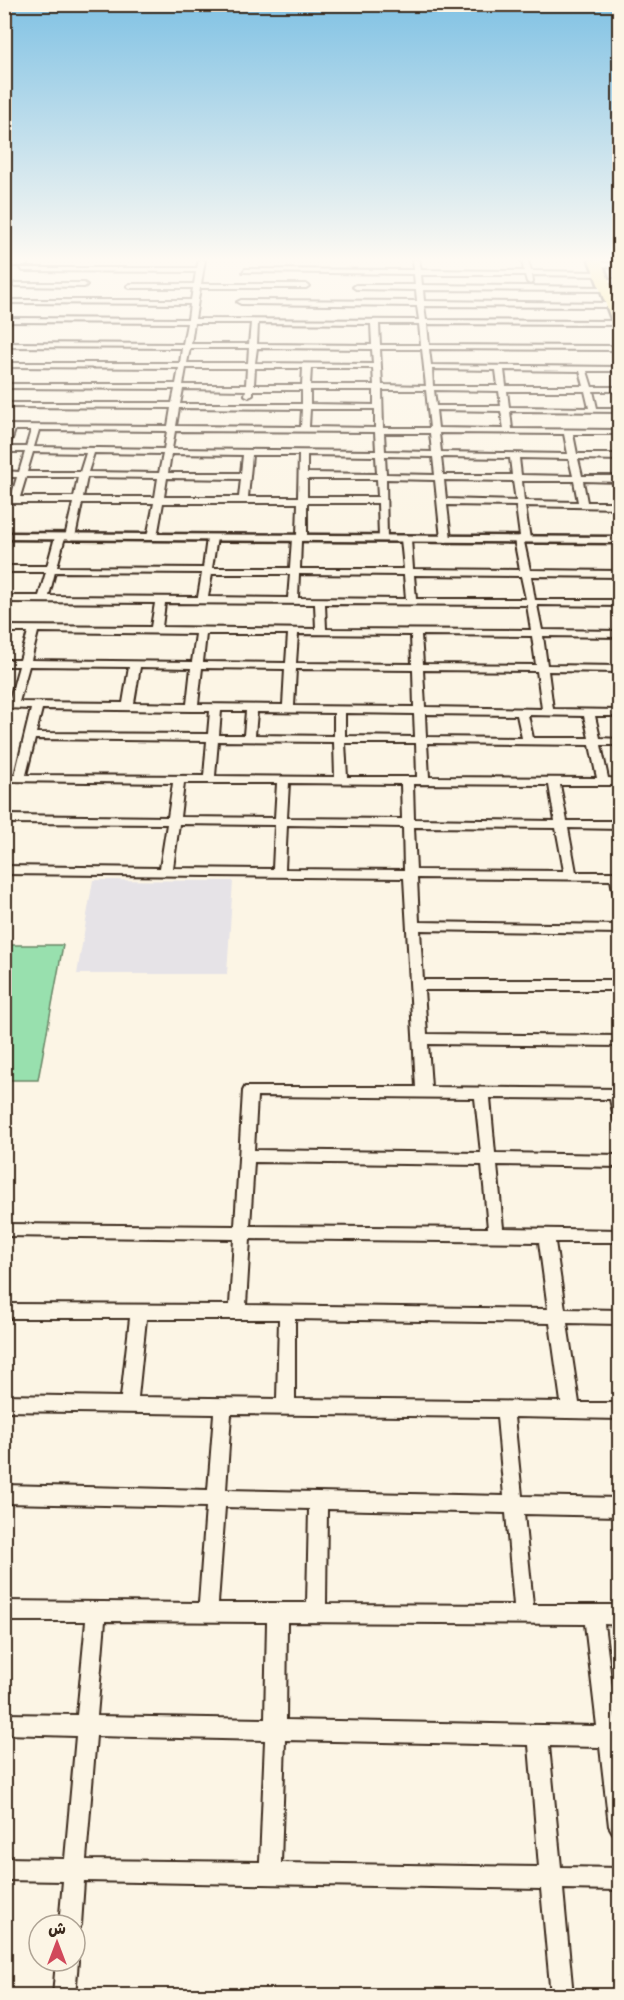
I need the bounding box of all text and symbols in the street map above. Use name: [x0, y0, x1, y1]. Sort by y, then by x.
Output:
north arrow: [27, 1913, 87, 1973]
text: ش: [48, 1917, 66, 1939]

